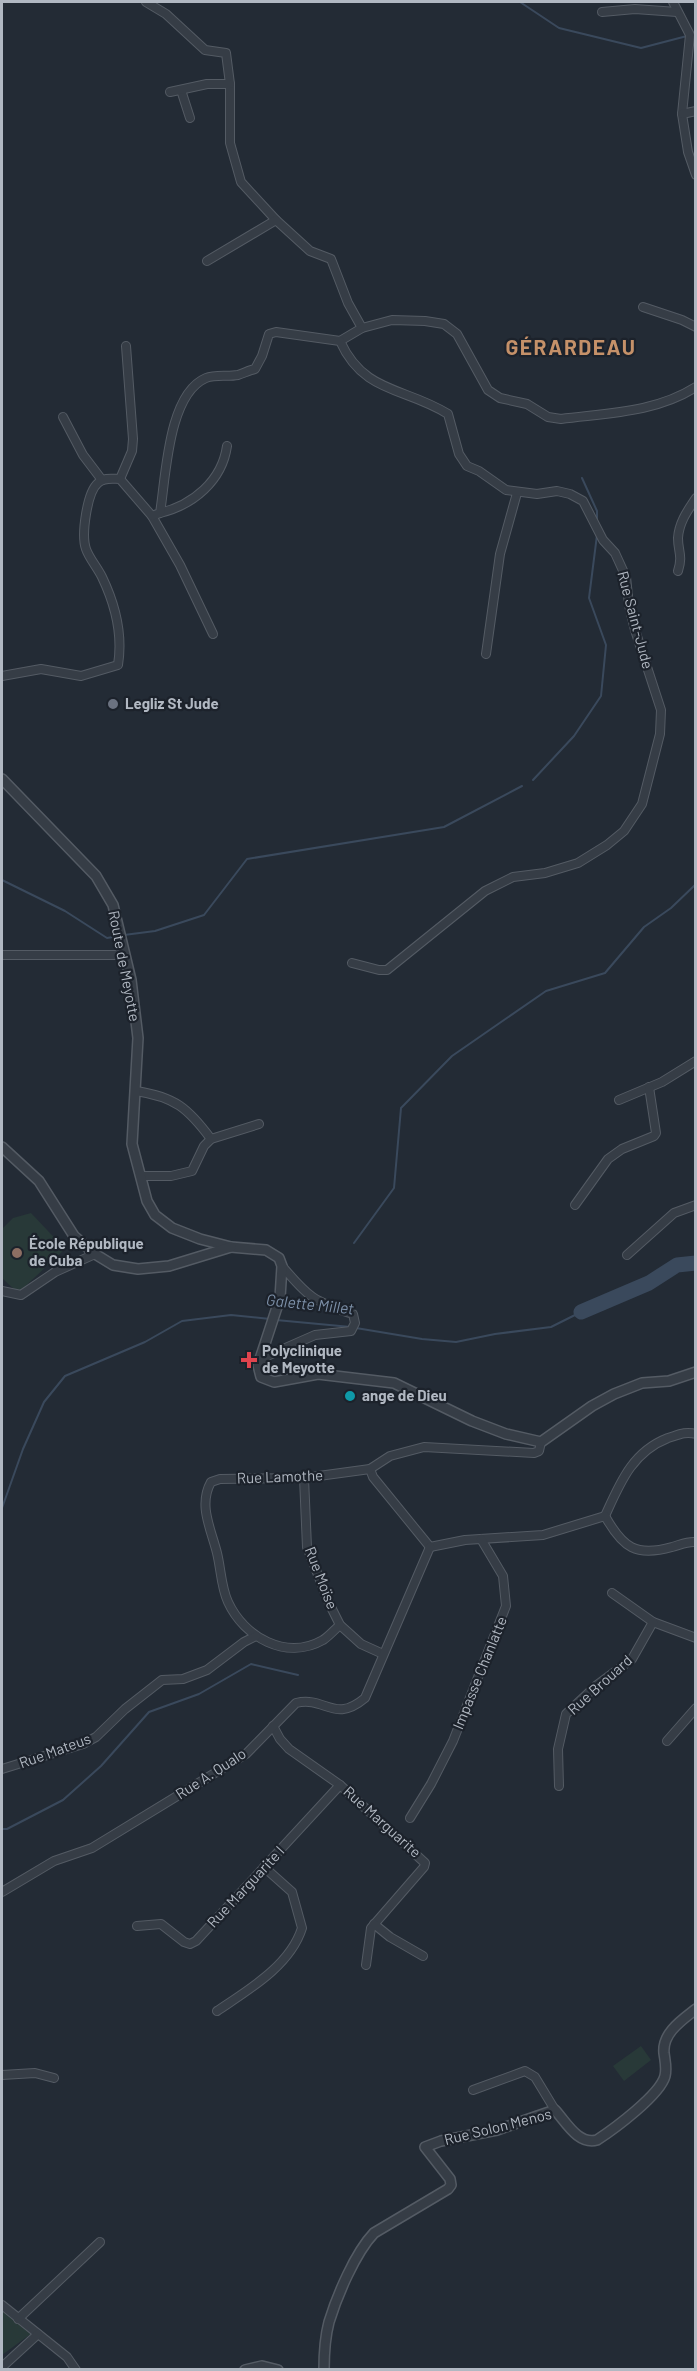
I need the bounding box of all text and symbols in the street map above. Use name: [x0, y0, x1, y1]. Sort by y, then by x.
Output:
district label: GÉRARDEAU: [505, 334, 637, 359]
street label: Rue Saint-Jude: [614, 569, 658, 671]
place label: Legliz St Jude: [125, 694, 219, 712]
marker: Legliz St Jude: [106, 697, 120, 711]
street label: Route de Meyotte: [105, 909, 145, 1023]
place label: École République de Cuba: [29, 1234, 144, 1269]
marker: École République de Cuba: [10, 1246, 24, 1260]
water label: Galette Millet: [265, 1289, 355, 1318]
place label: Polyclinique de Meyotte: [262, 1341, 342, 1376]
marker: Polyclinique de Meyotte: [240, 1351, 258, 1369]
place label: ange de Dieu: [362, 1386, 447, 1404]
marker: ange de Dieu: [343, 1389, 357, 1403]
street label: Rue Lamothe: [237, 1466, 323, 1486]
street label: Rue Moïse: [302, 1544, 342, 1611]
street label: Impasse Chanlatte: [448, 1614, 510, 1732]
street label: Rue Brouard: [563, 1651, 635, 1718]
street label: Rue Mateus: [16, 1729, 93, 1771]
street label: Rue A. Qualo: [172, 1744, 249, 1803]
street label: Rue Marguarite: [340, 1782, 425, 1861]
street label: Rue Marguarite I: [203, 1842, 288, 1931]
street label: Rue Solon Menos: [442, 2104, 553, 2148]

